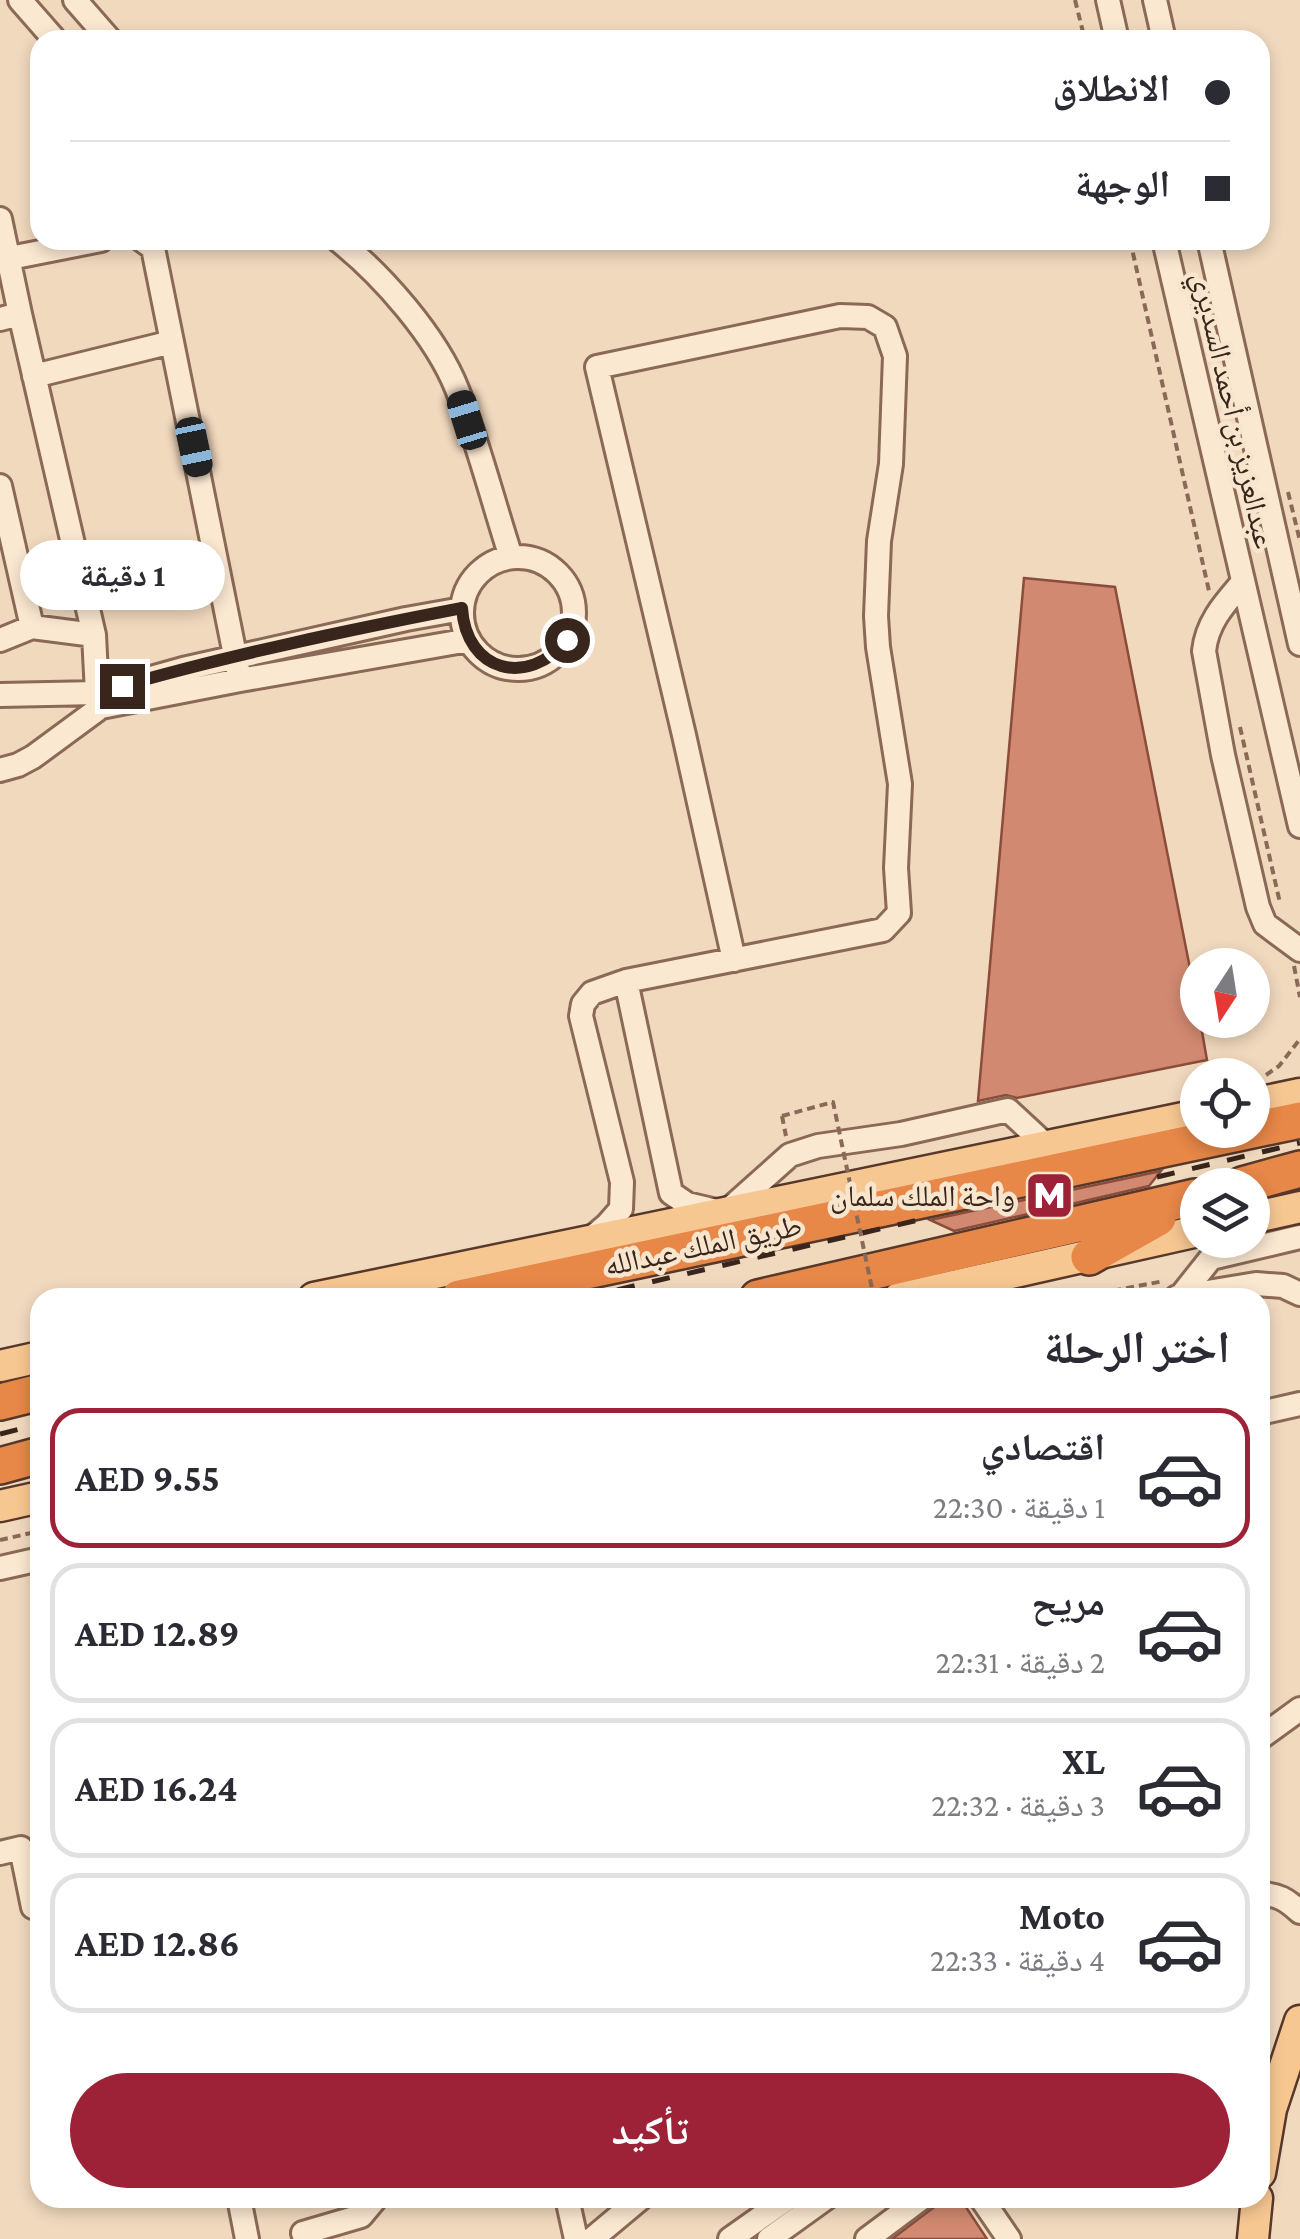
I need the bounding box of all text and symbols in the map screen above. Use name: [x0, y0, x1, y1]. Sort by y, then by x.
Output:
text: الانطلاق: [1052, 67, 1170, 109]
text: الوجهة: [1075, 163, 1170, 205]
street label: عبدالعزيز بن أحمد السديري: [1179, 268, 1283, 553]
car: [444, 387, 490, 453]
car: [173, 415, 215, 479]
callout: 1 دقيقة: [19, 541, 224, 611]
text: 1 دقيقة: [80, 557, 165, 593]
route start: [545, 618, 590, 663]
route end: [100, 664, 145, 709]
north arrow: [1180, 948, 1270, 1038]
map controls: [1180, 948, 1270, 1258]
button: locate: [1180, 1058, 1270, 1148]
button: layers: [1180, 1168, 1270, 1258]
metro station icon: واحة الملك سلمان: [1024, 1169, 1076, 1221]
place label: واحة الملك سلمان: [830, 1179, 1015, 1214]
street label: طريق الملك عبدالله: [601, 1208, 805, 1284]
text: اختر الرحلة: [1044, 1323, 1230, 1373]
text: اقتصادي: [981, 1426, 1105, 1468]
icon: car: [1135, 1433, 1225, 1523]
text: AED 9.55: [75, 1457, 220, 1499]
text: 1 دقيقة · 22:30: [933, 1489, 1105, 1525]
text: مريح: [1031, 1581, 1105, 1623]
icon: car: [1135, 1588, 1225, 1678]
text: AED 12.89: [75, 1612, 239, 1654]
text: 2 دقيقة · 22:31: [936, 1644, 1105, 1680]
text: XL: [1062, 1740, 1105, 1782]
icon: car: [1135, 1743, 1225, 1833]
text: AED 16.24: [75, 1767, 238, 1809]
text: 3 دقيقة · 22:32: [931, 1787, 1105, 1823]
text: Moto: [1019, 1895, 1105, 1937]
icon: car: [1135, 1898, 1225, 1988]
text: AED 12.86: [75, 1922, 240, 1964]
text: 4 دقيقة · 22:33: [930, 1942, 1105, 1978]
button: تأكيد: [70, 2073, 1230, 2188]

